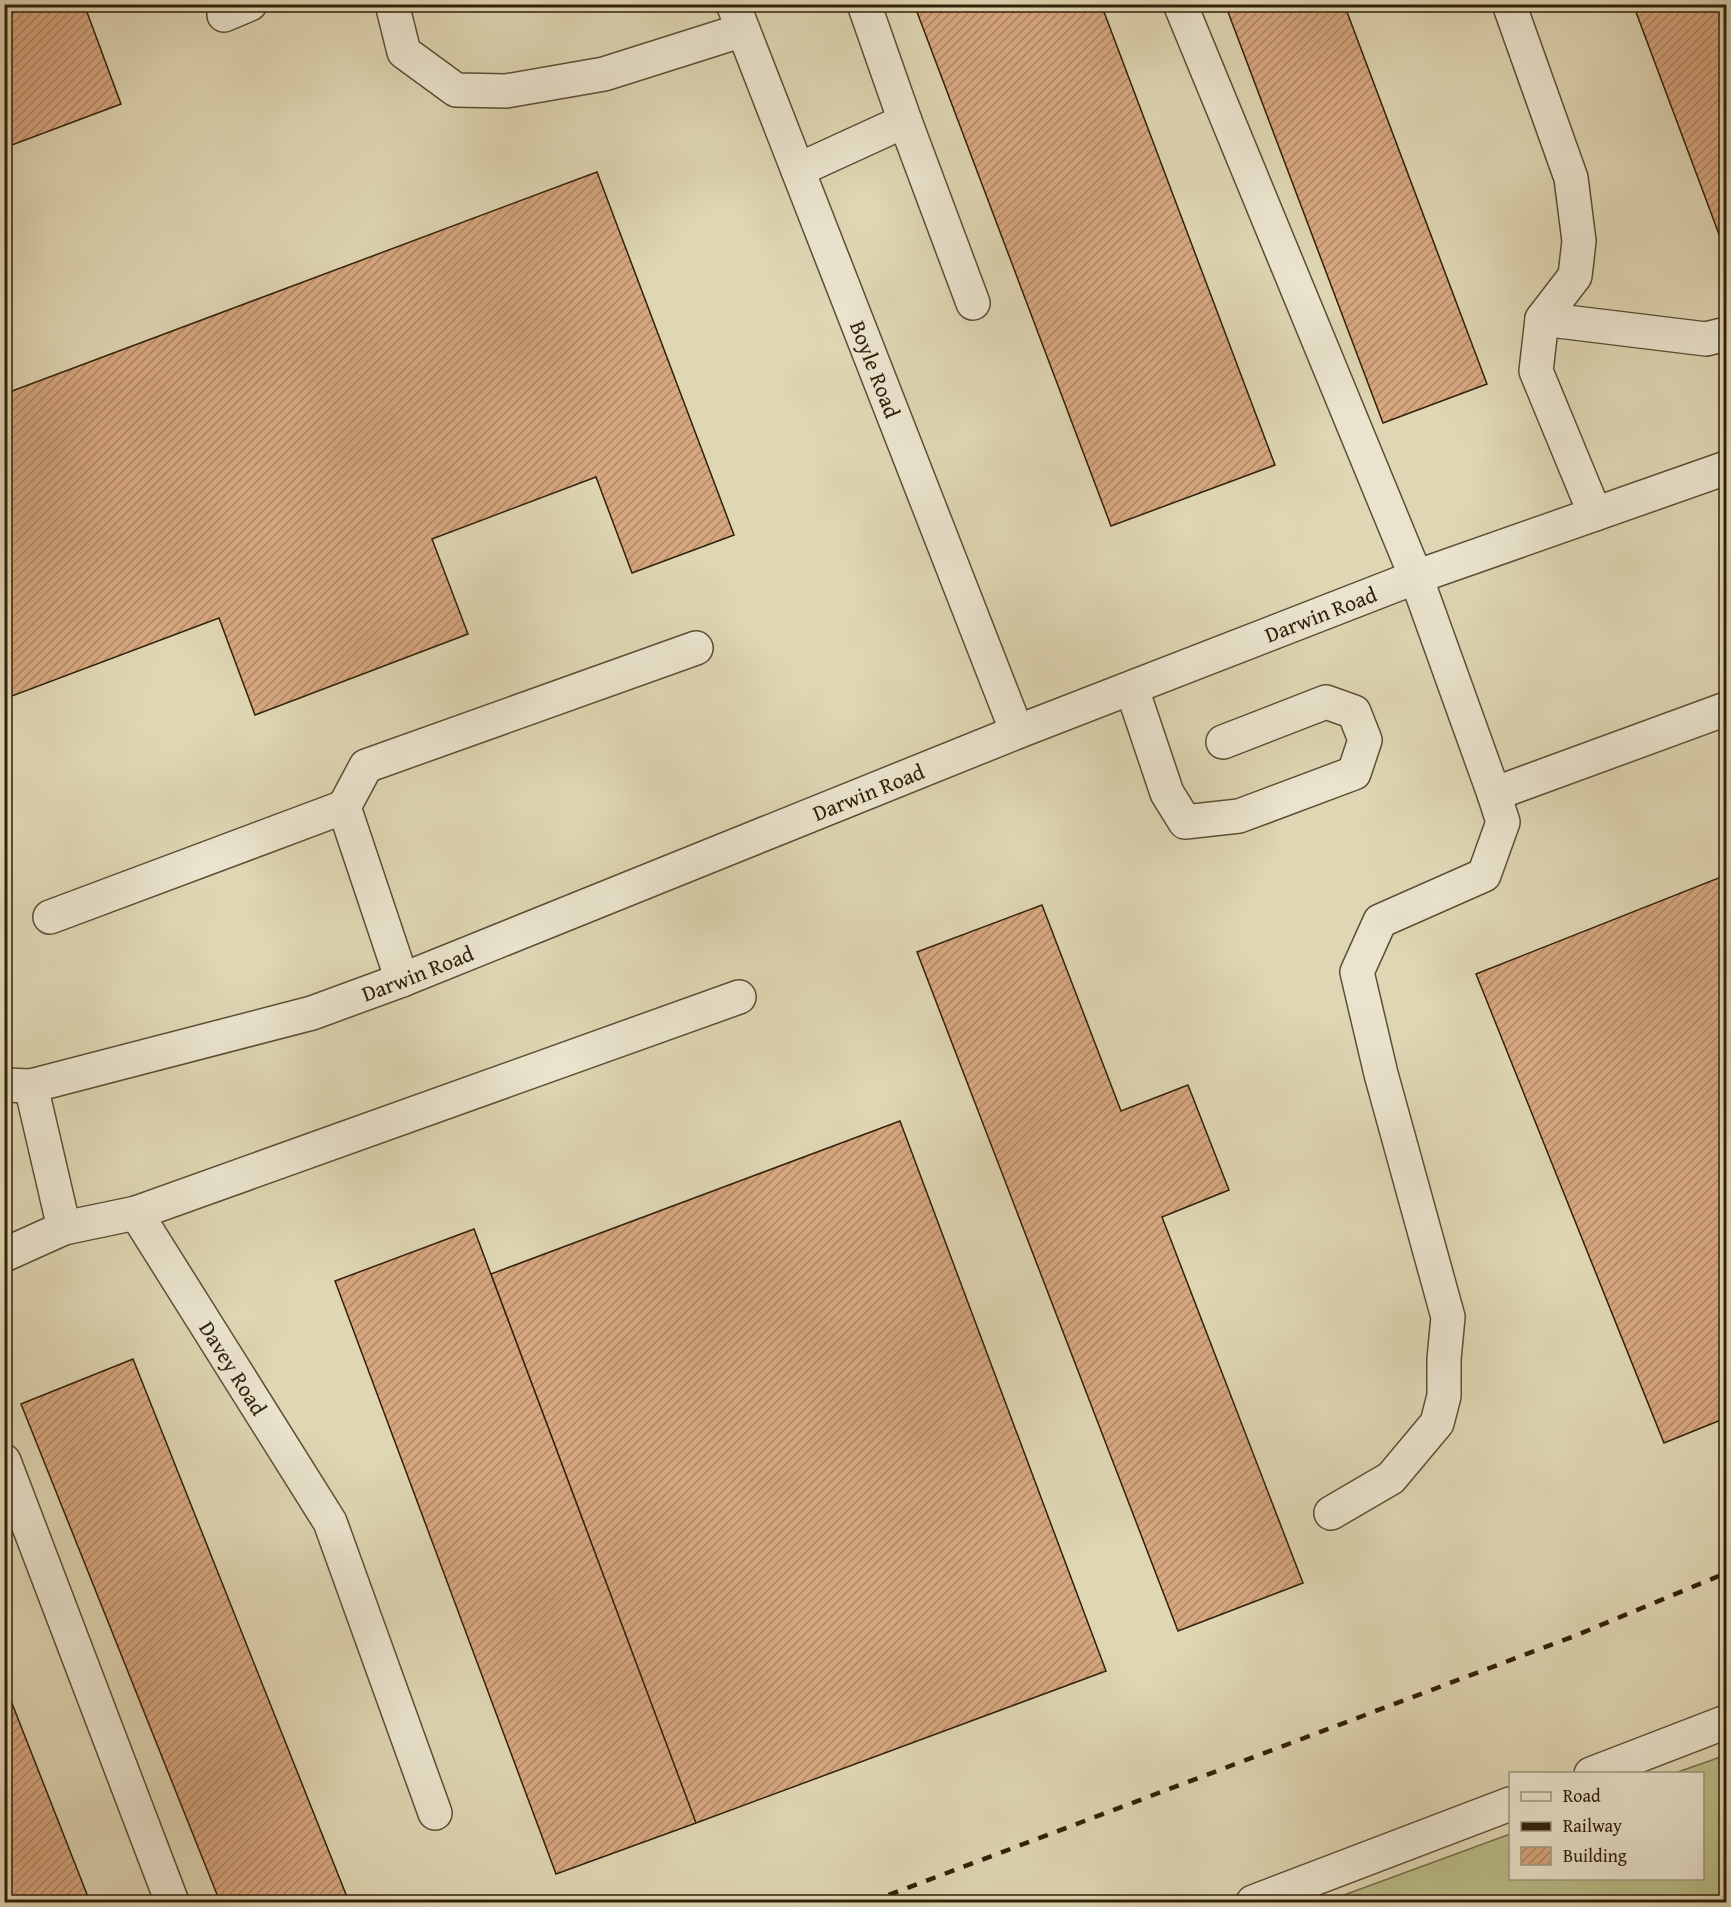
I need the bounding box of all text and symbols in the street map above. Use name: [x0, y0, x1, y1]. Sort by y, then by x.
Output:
street label: Boyle Road: [842, 316, 909, 423]
street label: Darwin Road: [1260, 578, 1382, 650]
street label: Darwin Road: [808, 755, 929, 829]
street label: Darwin Road: [357, 937, 478, 1010]
street label: Davey Road: [192, 1315, 275, 1422]
legend: [1509, 1772, 1704, 1880]
text: Road: [1563, 1782, 1601, 1809]
text: Railway: [1563, 1812, 1622, 1839]
text: Building: [1563, 1842, 1627, 1869]

